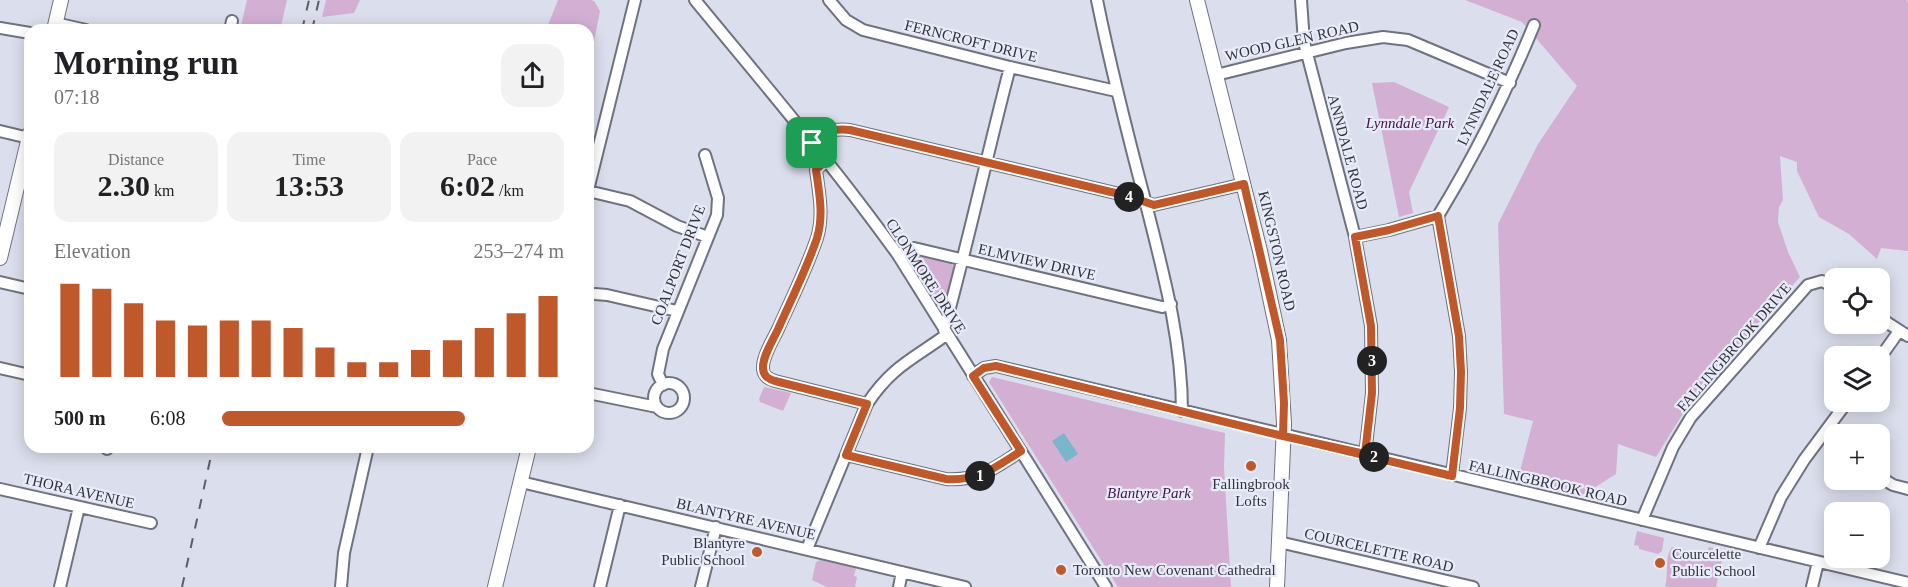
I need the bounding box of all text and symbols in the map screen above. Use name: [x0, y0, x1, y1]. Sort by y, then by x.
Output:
street label: FERNCROFT DRIVE: [903, 17, 1039, 65]
street label: WOOD GLEN ROAD: [1224, 18, 1361, 64]
street label: LYNNDALE ROAD: [1454, 26, 1522, 148]
button: share: [501, 44, 564, 107]
text: Morning run: [54, 45, 238, 81]
text: 07:18: [54, 86, 100, 108]
street label: ANNDALE ROAD: [1325, 93, 1371, 212]
park label: Lynndale Park: [1365, 115, 1454, 131]
pin: [786, 117, 837, 168]
icon: arrive: [795, 126, 828, 159]
text: Distance: [108, 151, 164, 168]
text: Time: [292, 151, 326, 168]
text: Pace: [467, 151, 497, 168]
text: 2.30: [98, 169, 150, 202]
text: 13:53: [274, 169, 344, 202]
text: 6:02: [440, 169, 495, 202]
text: km: [150, 182, 174, 199]
text: /km: [495, 182, 524, 199]
pin: 4: [1114, 182, 1144, 212]
text: 4: [1125, 188, 1133, 205]
street label: KINGSTON ROAD: [1255, 189, 1299, 313]
street label: COALPORT DRIVE: [648, 203, 708, 327]
street label: CLONMORE DRIVE: [883, 216, 969, 336]
text: Elevation: [54, 240, 131, 262]
text: 253–274 m: [473, 240, 564, 262]
street label: ELMVIEW DRIVE: [977, 241, 1097, 283]
map controls: [1824, 268, 1890, 568]
button: locate: [1824, 268, 1890, 334]
street label: FALLINGBROOK DRIVE: [1674, 279, 1794, 415]
pin: 3: [1357, 346, 1387, 376]
button: layers: [1824, 346, 1890, 412]
text: 3: [1368, 352, 1376, 369]
text: 500 m: [54, 407, 106, 429]
text: 6:08: [150, 407, 186, 429]
button: +: [1824, 424, 1890, 490]
pin: 2: [1359, 442, 1389, 472]
text: 2: [1370, 448, 1378, 465]
street label: FALLINGBROOK ROAD: [1467, 457, 1629, 509]
marker: Fallingbrook Lofts: [1244, 459, 1258, 473]
pin: 1: [965, 461, 995, 491]
text: 1: [976, 467, 984, 484]
street label: THORA AVENUE: [22, 470, 136, 512]
place label: Fallingbrook Lofts: [1212, 476, 1290, 509]
park label: Blantyre Park: [1107, 485, 1191, 501]
street label: BLANTYRE AVENUE: [675, 495, 817, 543]
button: −: [1824, 502, 1890, 568]
street label: COURCELETTE ROAD: [1303, 525, 1455, 575]
place label: Blantyre Public School: [661, 535, 745, 568]
marker: Blantyre Public School: [750, 545, 764, 559]
place label: Courcelette Public School: [1672, 546, 1756, 579]
marker: Courcelette Public School: [1653, 556, 1667, 570]
place label: Toronto New Covenant Cathedral: [1073, 562, 1276, 578]
marker: Toronto New Covenant Cathedral: [1054, 563, 1068, 577]

